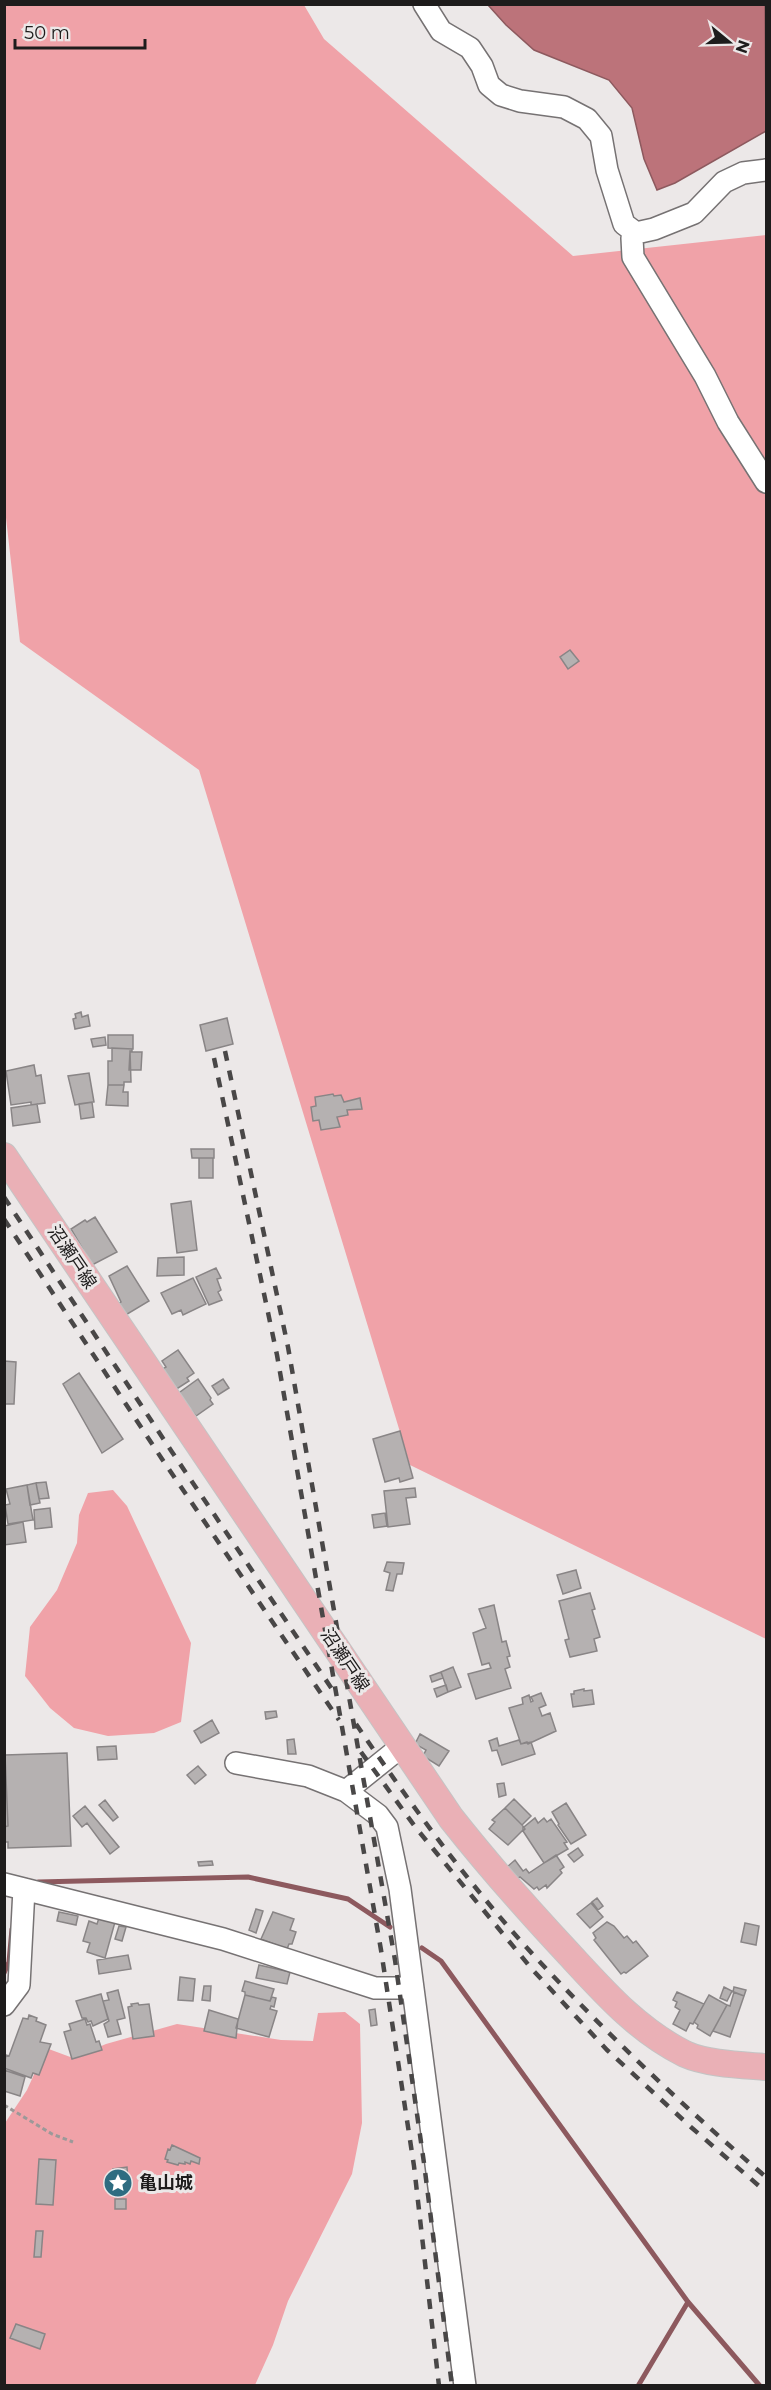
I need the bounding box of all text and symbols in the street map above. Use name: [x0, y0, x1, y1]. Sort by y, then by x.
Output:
scale bar: [15, 12, 146, 50]
north arrow: [699, 12, 759, 72]
text: 50 m: [24, 22, 70, 44]
text: N: [732, 38, 754, 56]
street label: 沼瀬戸線: [43, 1221, 101, 1293]
street label: 沼瀬戸線: [316, 1624, 374, 1696]
place icon: 亀山城: [102, 2167, 134, 2199]
place label: 亀山城: [139, 2172, 193, 2194]

